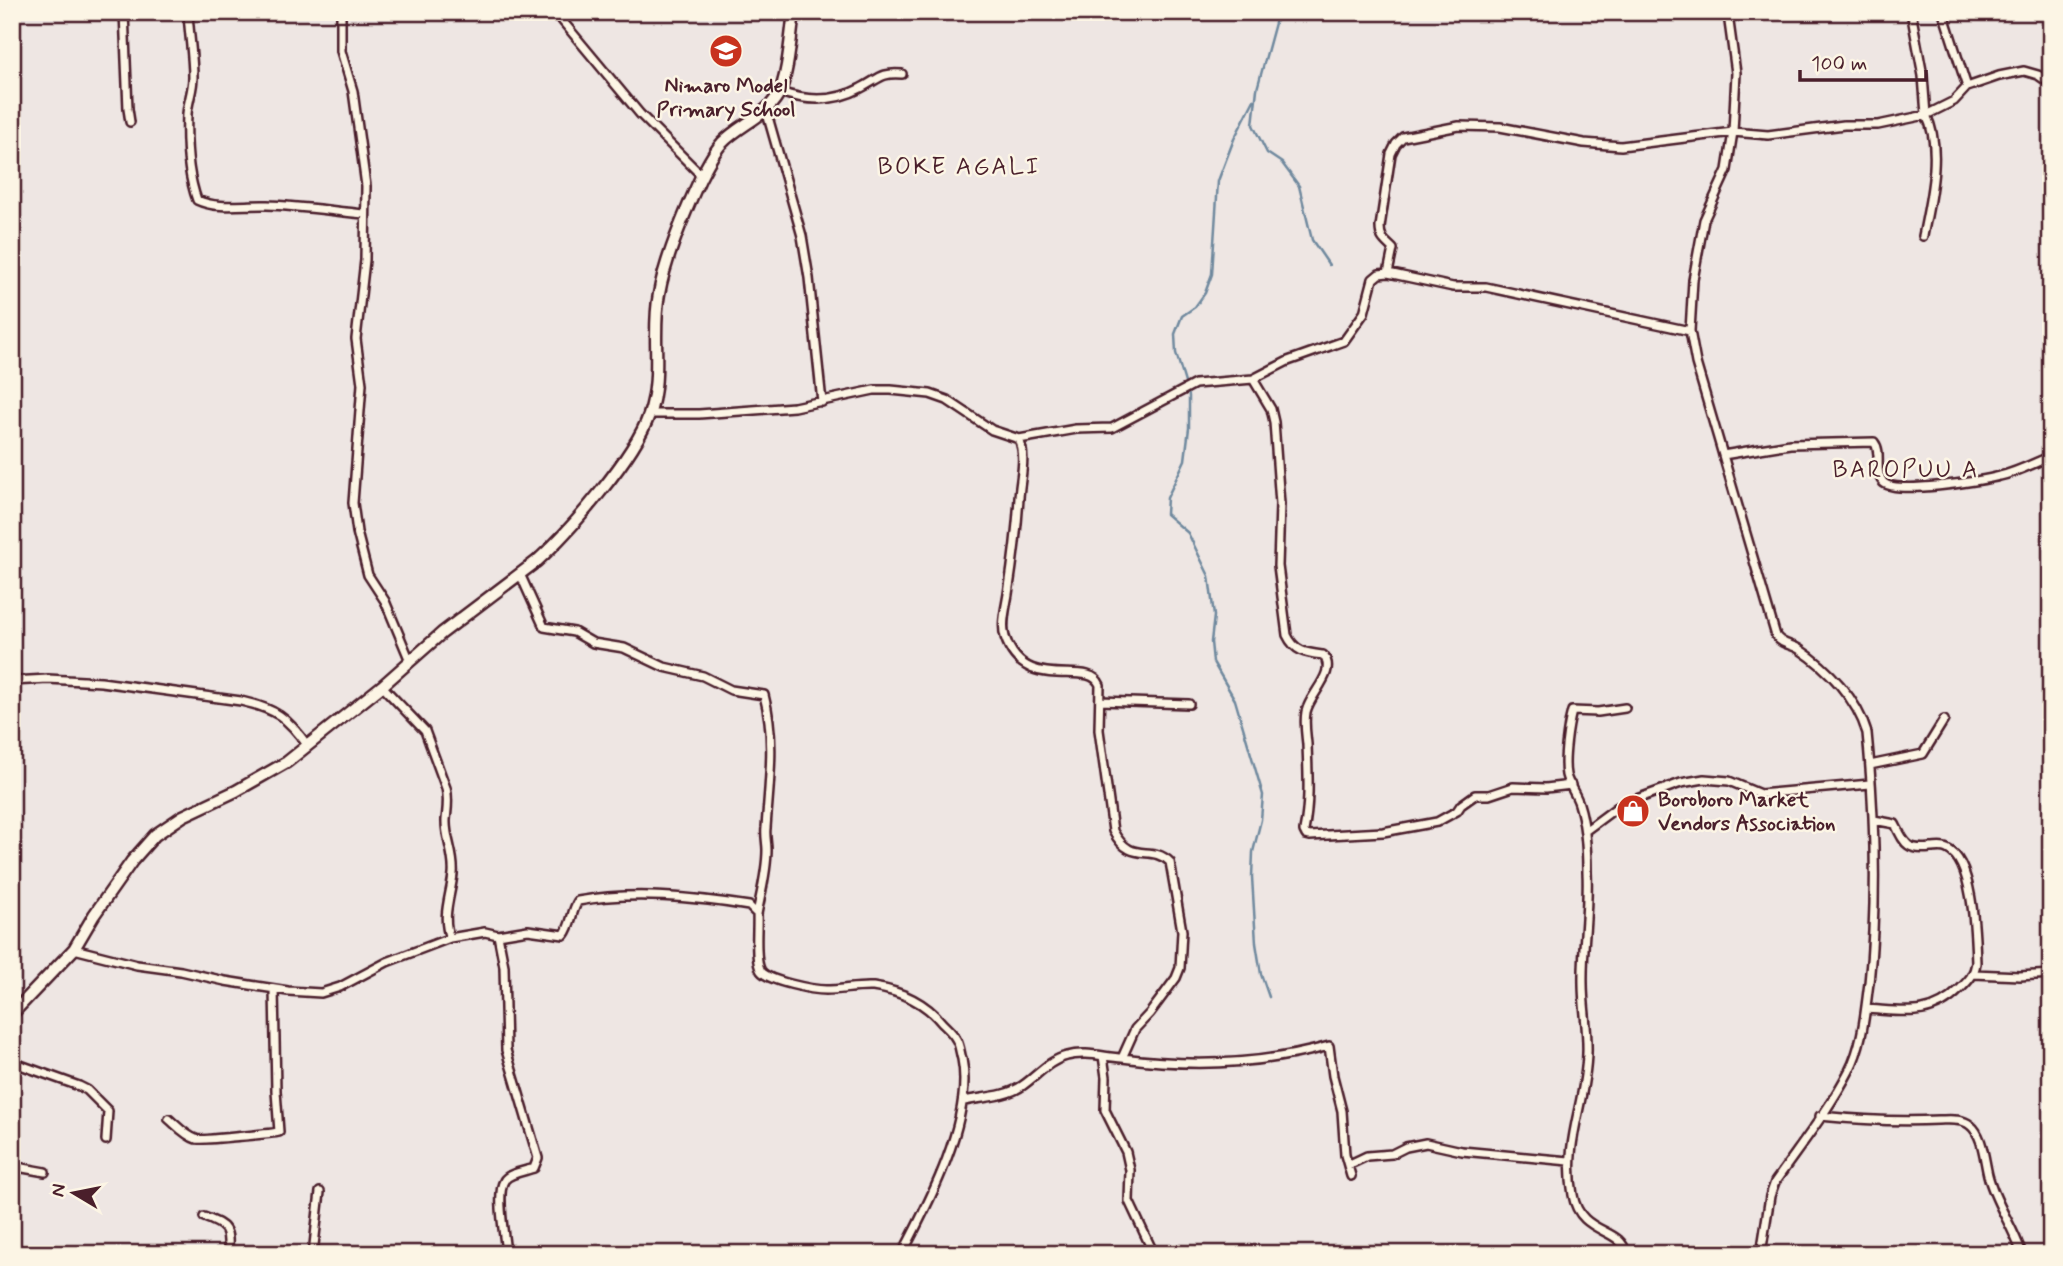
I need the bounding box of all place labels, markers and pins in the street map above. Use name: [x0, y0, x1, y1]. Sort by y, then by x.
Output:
school or university icon: Nimaro Model Primary School: [707, 32, 745, 70]
place label: Nimaro Model Primary School: [657, 72, 795, 124]
place label: Boroboro Market Vendors Association: [1658, 786, 1835, 838]
shop icon: Boroboro Market Vendors Association: [1614, 792, 1652, 830]

